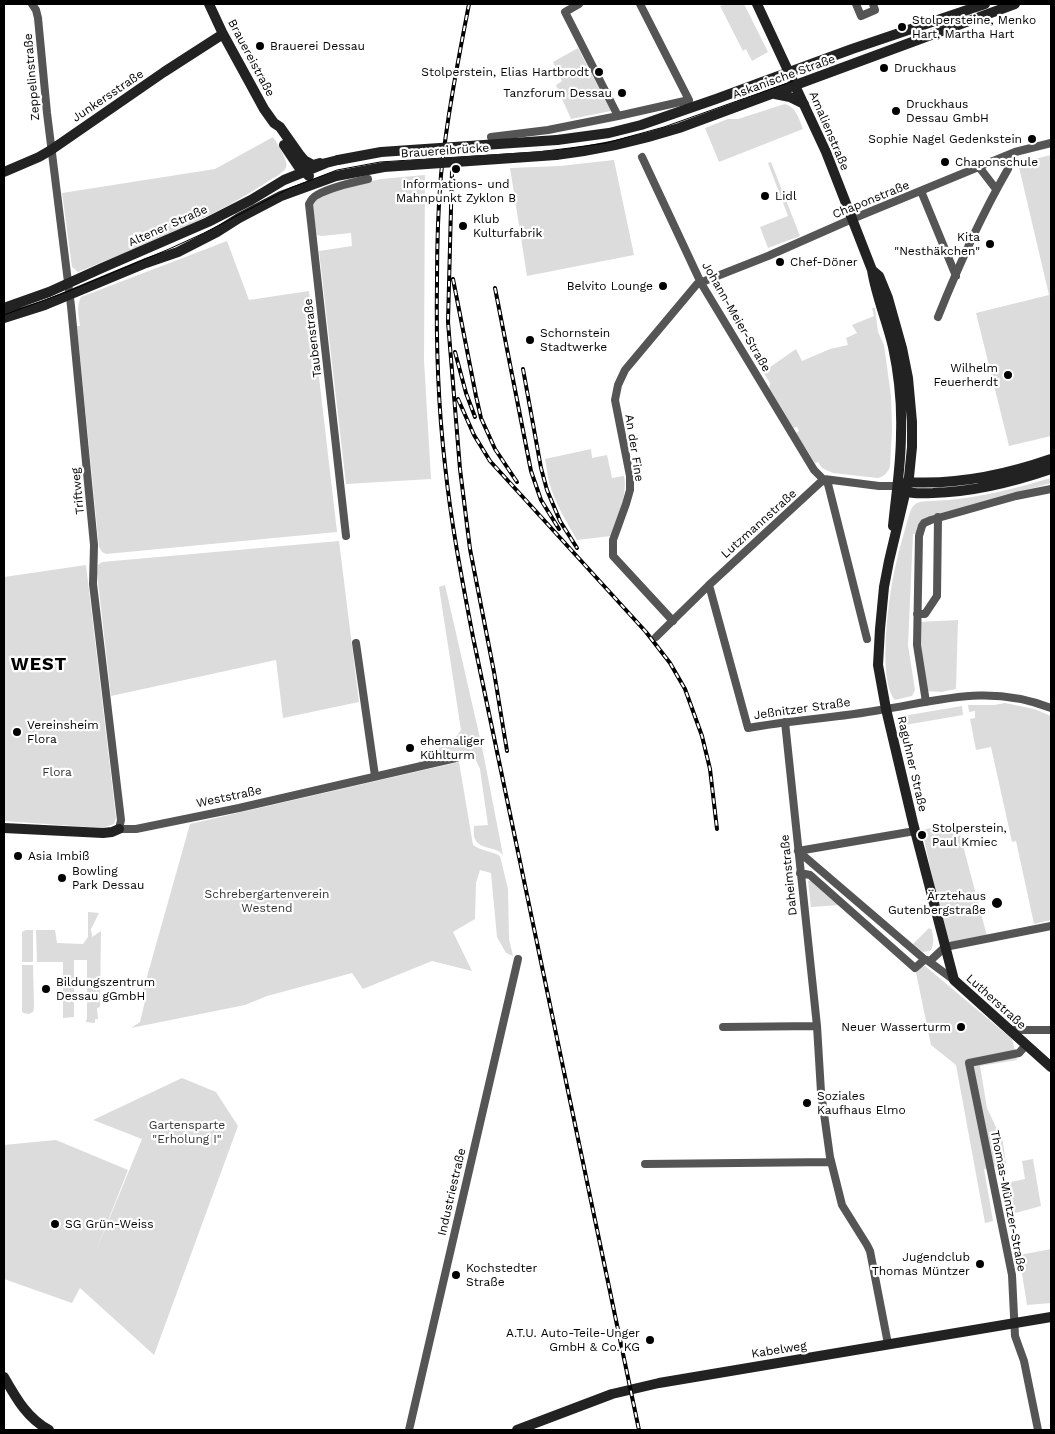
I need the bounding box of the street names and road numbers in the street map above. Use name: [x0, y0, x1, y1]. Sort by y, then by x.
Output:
street label: Brauereistraße: [225, 17, 277, 99]
street label: Zeppelinstraße: [21, 33, 43, 121]
street label: Askanische Straße: [731, 52, 837, 102]
street label: Junkersstraße: [69, 67, 147, 125]
street label: Amalienstraße: [806, 89, 852, 173]
street label: Brauereibrücke: [400, 141, 490, 161]
street label: Chaponstraße: [830, 178, 912, 222]
street label: Altener Straße: [126, 202, 210, 250]
street label: Johann-Meier-Straße: [699, 259, 773, 375]
street label: Taubenstraße: [301, 298, 325, 378]
street label: An der Fine: [622, 413, 646, 483]
street label: Triftweg: [68, 467, 88, 515]
street label: Lutzmannstraße: [718, 486, 800, 562]
street label: Jeßnitzer Straße: [753, 695, 851, 723]
street label: Raguhner Straße: [894, 715, 930, 813]
street label: Weststraße: [195, 783, 263, 811]
street label: Daheimstraße: [778, 834, 800, 916]
street label: Lutherstraße: [963, 971, 1029, 1033]
street label: Thomas-Müntzer-Straße: [987, 1129, 1029, 1273]
street label: Industriestraße: [435, 1147, 469, 1237]
street label: Kabelweg: [750, 1339, 808, 1361]

